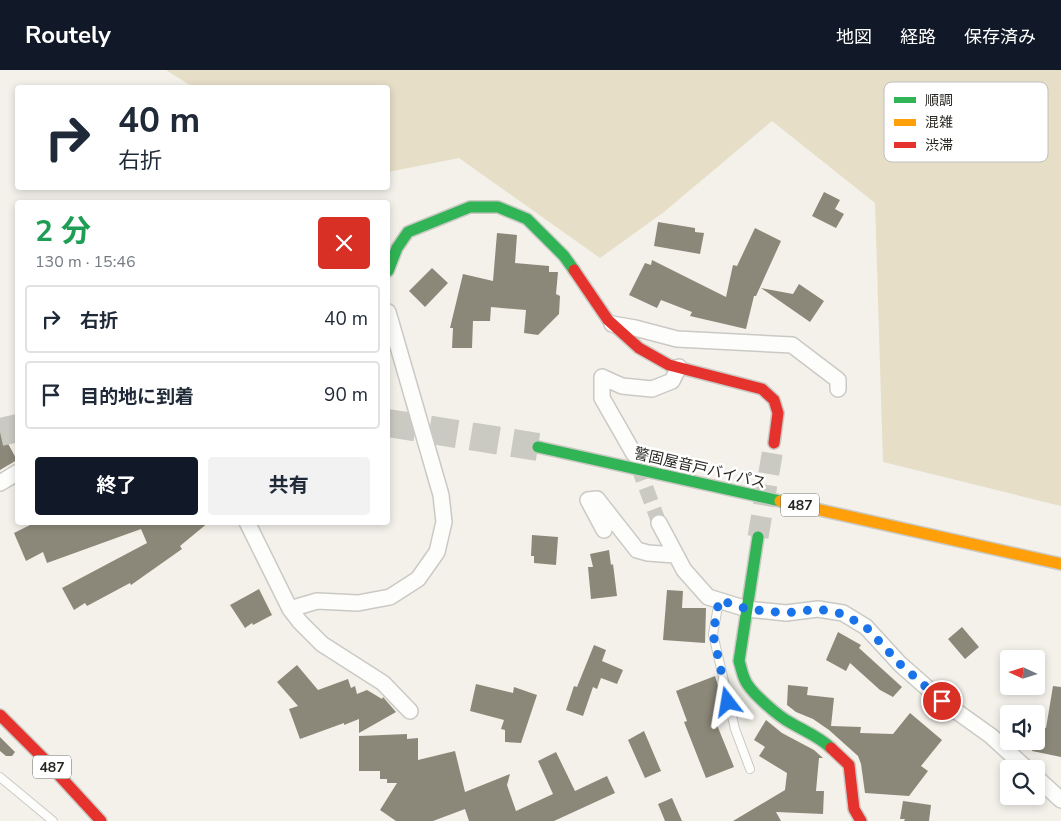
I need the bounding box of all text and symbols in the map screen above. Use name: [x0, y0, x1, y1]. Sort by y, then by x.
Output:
text: Routely: [25, 19, 111, 51]
text: 地図: [836, 25, 872, 49]
text: 経路: [900, 25, 936, 49]
text: 保存済み: [964, 25, 1036, 49]
legend: [884, 82, 1048, 162]
text: 順調: [925, 91, 953, 110]
text: 40 m: [118, 97, 200, 144]
icon: right: [35, 105, 100, 170]
text: 混雑: [925, 113, 953, 132]
text: 渋滞: [925, 136, 953, 155]
text: 右折: [118, 146, 162, 176]
text: 2 分: [35, 211, 91, 252]
button: close: [318, 217, 370, 269]
text: 130 m · 15:46: [35, 251, 136, 273]
icon: right: [37, 305, 65, 333]
text: 40 m: [324, 306, 368, 332]
text: 右折: [80, 308, 118, 334]
icon: arrive: [37, 381, 65, 409]
text: 90 m: [324, 382, 368, 408]
text: 目的地に到着: [80, 384, 194, 410]
street label: 警固屋音戸バイパス: [632, 443, 768, 493]
button: 終了: [35, 457, 198, 515]
button: 共有: [208, 457, 370, 515]
road number: 487: [781, 494, 819, 516]
north arrow: [1000, 650, 1045, 695]
map controls: [1000, 650, 1045, 805]
position arrow: [701, 675, 753, 727]
pin: [921, 680, 963, 722]
icon: arrive: [928, 687, 956, 715]
button: sound: [1000, 705, 1045, 750]
road number: 487: [33, 756, 71, 779]
button: search: [1000, 760, 1045, 805]

